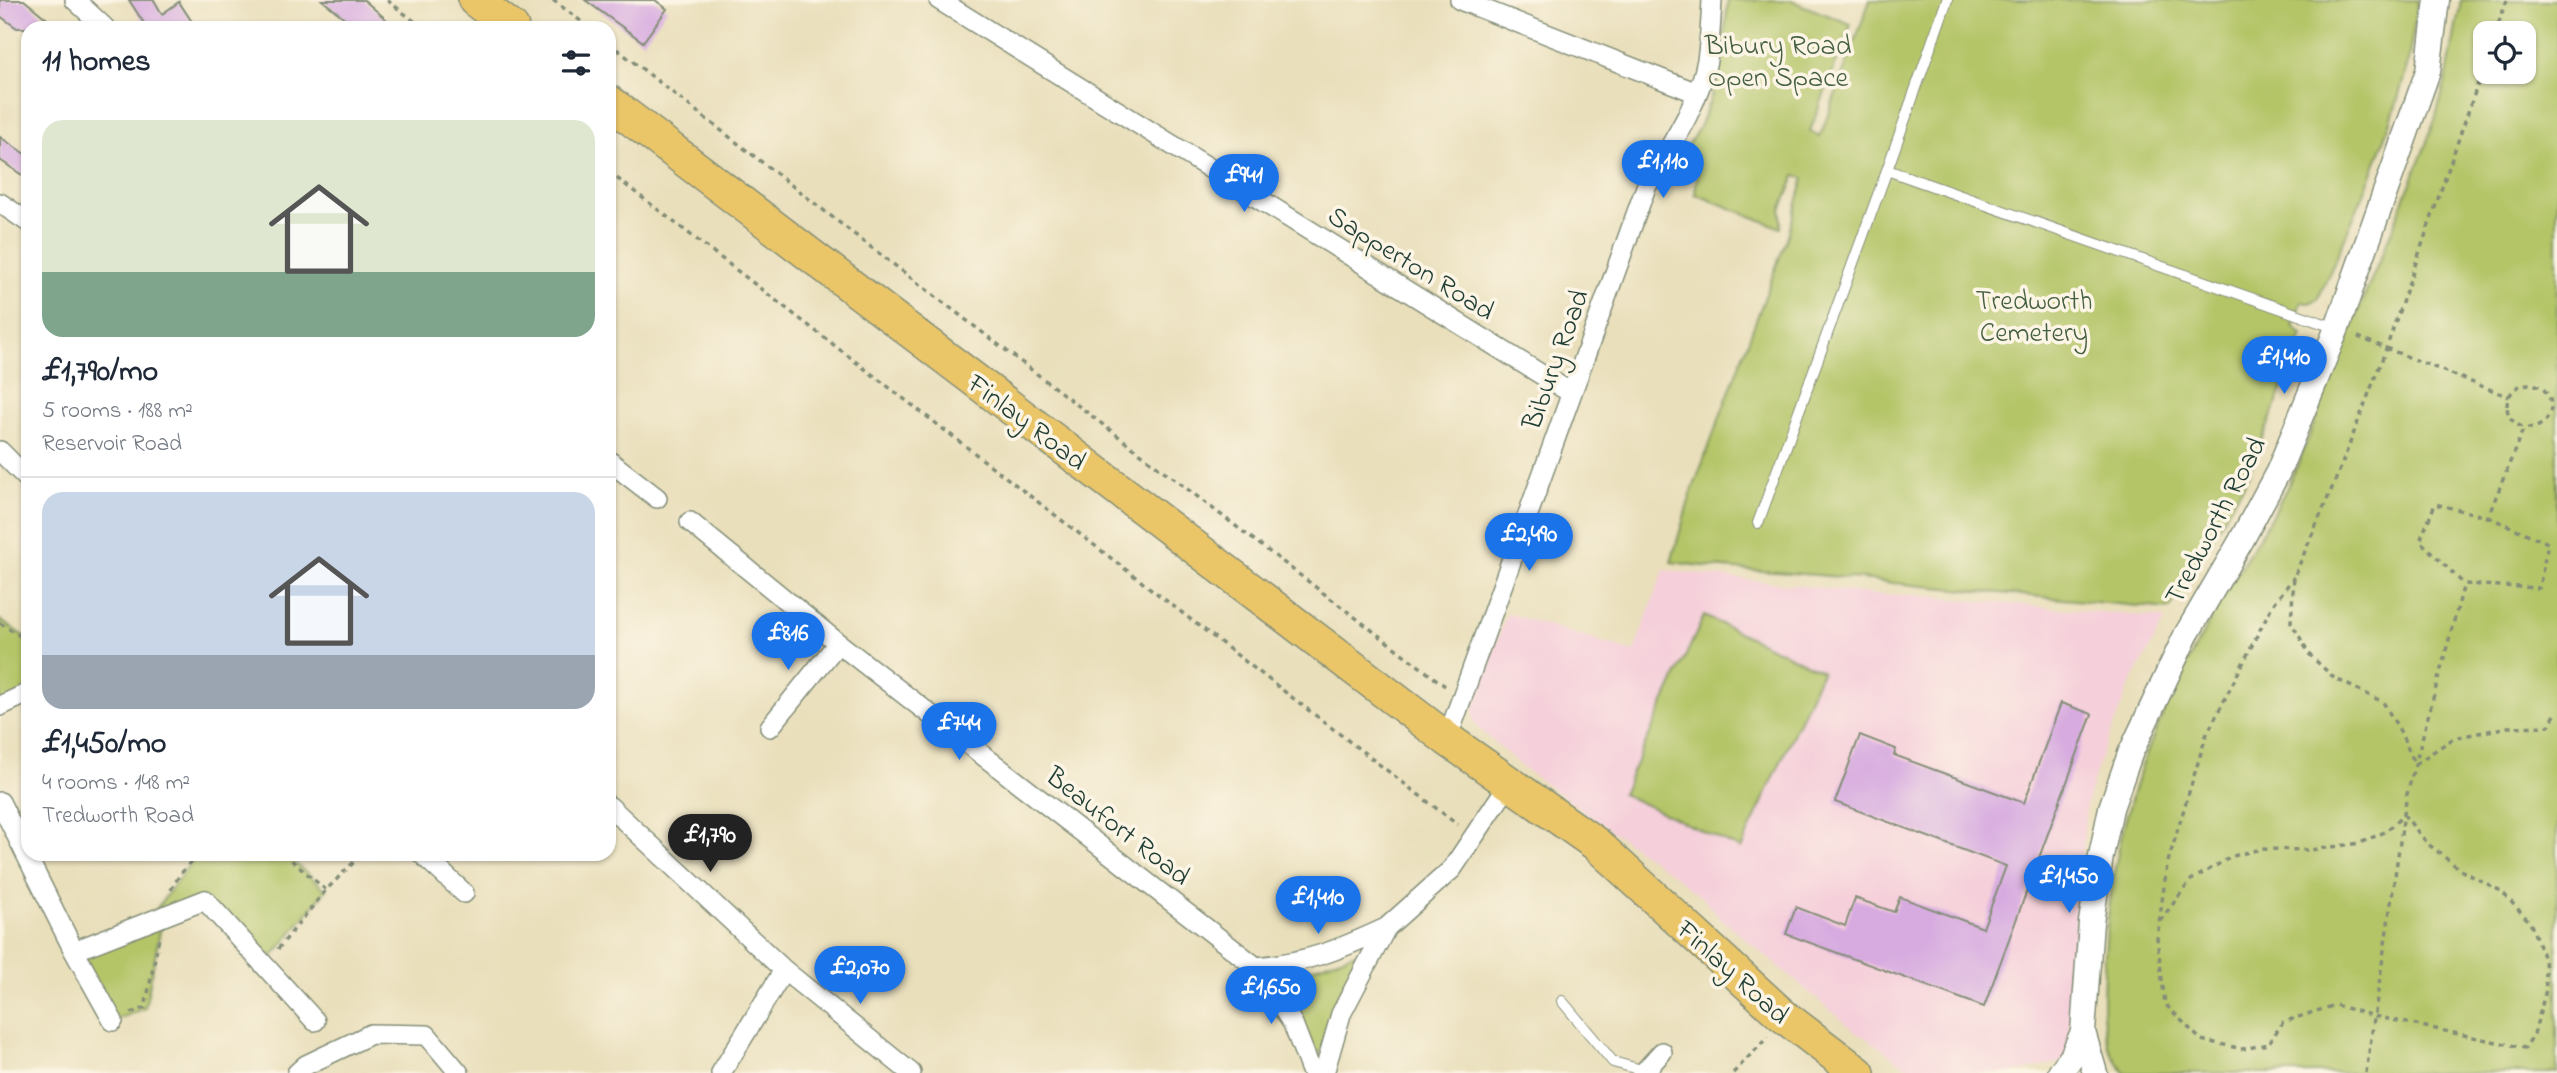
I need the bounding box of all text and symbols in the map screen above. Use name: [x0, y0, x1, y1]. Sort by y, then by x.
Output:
map controls: [2473, 21, 2536, 84]
button: locate: [2473, 21, 2536, 84]
park label: Bibury Road Open Space: [1704, 27, 1852, 100]
text: 11 homes: [42, 41, 150, 85]
icon: filters: [557, 44, 595, 82]
pin: £1,110: [1606, 140, 1720, 200]
text: £1,110: [1638, 146, 1688, 179]
pin: £941: [1203, 154, 1285, 214]
text: £941: [1225, 160, 1263, 193]
icon: home: [256, 166, 382, 292]
street label: Sapperton Road: [1319, 197, 1502, 333]
park label: Tredworth Cemetery: [1975, 282, 2093, 355]
street label: Bibury Road: [1513, 284, 1602, 437]
pin: £1,410: [2227, 336, 2341, 396]
text: £1,410: [2258, 342, 2310, 375]
text: £1,790/mo: [42, 351, 158, 395]
street label: Finlay Road: [957, 365, 1094, 483]
text: 5 rooms · 188 m²: [42, 395, 193, 428]
text: Reservoir Road: [42, 428, 182, 461]
street label: Tredworth Road: [2156, 430, 2279, 613]
pin: £2,490: [1472, 514, 1586, 573]
text: £2,490: [1501, 519, 1557, 552]
icon: home: [256, 538, 382, 664]
pin: £816: [747, 612, 829, 672]
text: £816: [768, 618, 808, 651]
pin: £744: [918, 702, 1000, 762]
text: £744: [938, 708, 980, 741]
text: £1,450/mo: [42, 723, 166, 767]
street label: Beaufort Road: [1035, 757, 1198, 898]
text: 4 rooms · 148 m²: [42, 767, 190, 800]
text: Tredworth Road: [42, 800, 194, 833]
pin: £1,790: [653, 814, 767, 874]
text: £1,790: [684, 820, 736, 853]
pin: £1,450: [2012, 856, 2126, 915]
text: £1,450: [2040, 861, 2098, 894]
pin: £1,410: [1261, 876, 1375, 936]
text: £1,410: [1292, 882, 1344, 915]
street label: Finlay Road: [1665, 911, 1798, 1036]
pin: £2,070: [803, 946, 917, 1006]
text: £2,070: [830, 952, 890, 985]
pin: £1,650: [1214, 967, 1328, 1026]
text: £1,650: [1242, 972, 1301, 1005]

